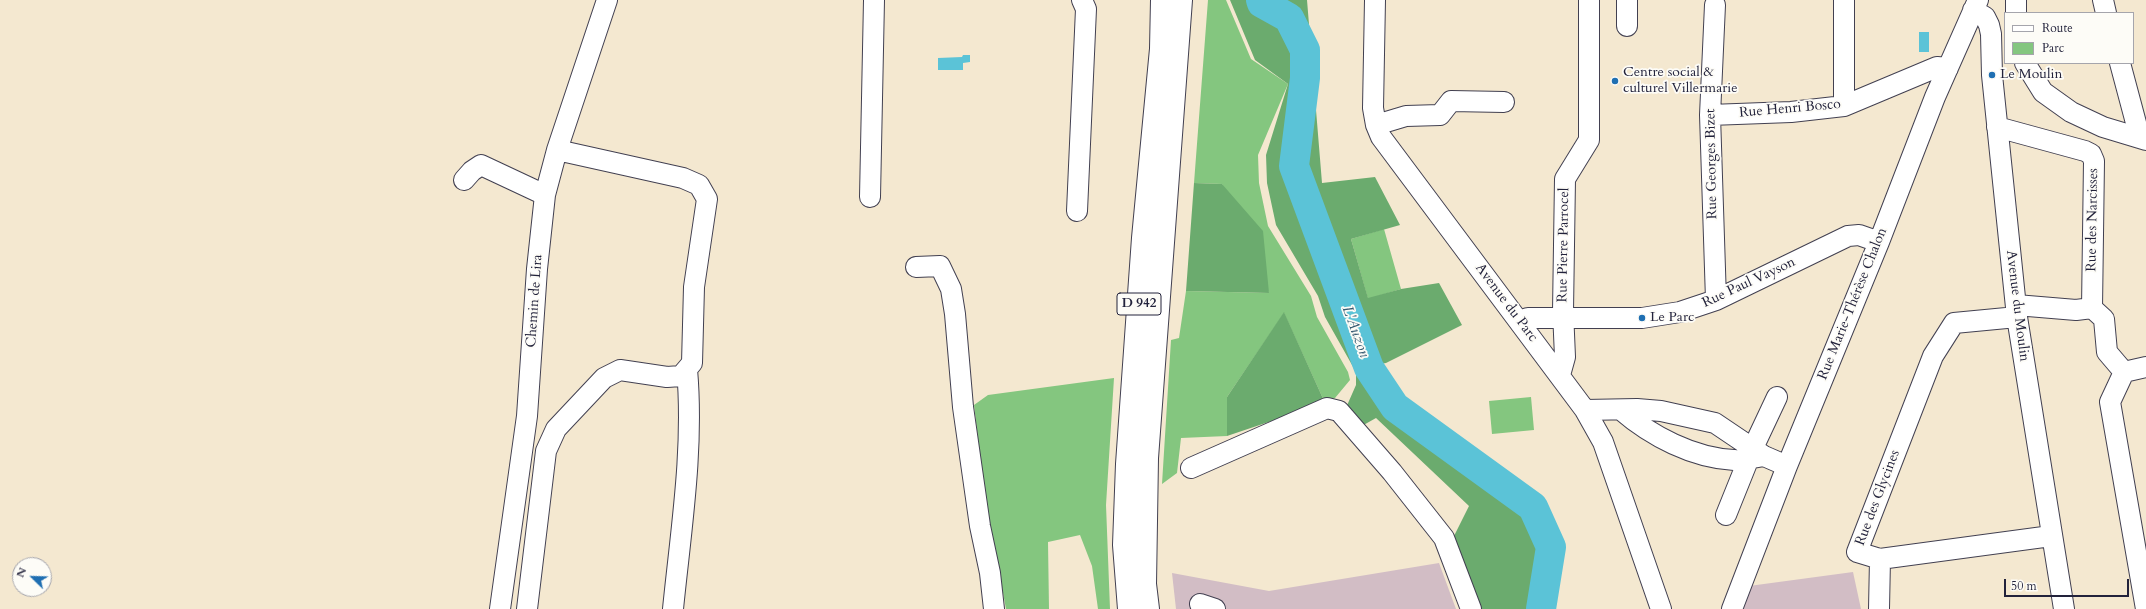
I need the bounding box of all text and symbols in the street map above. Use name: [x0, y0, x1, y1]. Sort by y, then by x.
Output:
legend: [2004, 12, 2134, 64]
text: Route: [2042, 20, 2073, 36]
text: Parc: [2042, 40, 2064, 56]
place label: Centre social & culturel Villermarie: [1623, 65, 1738, 98]
place label: Le Moulin: [2000, 67, 2062, 83]
marker: Le Moulin: [1987, 70, 1997, 80]
marker: Centre social & culturel Villermarie: [1610, 76, 1620, 86]
street label: Rue Henri Bosco: [1738, 96, 1842, 122]
street label: Rue Georges Bizet: [1703, 108, 1721, 220]
street label: Rue des Narcisses: [2084, 168, 2102, 272]
street label: Rue Pierre Parrocel: [1555, 187, 1573, 303]
street label: Rue Marie-Thérèse Chalon: [1815, 226, 1891, 382]
street label: Avenue du Moulin: [2002, 249, 2032, 363]
street label: Chemin de Lira: [523, 254, 547, 348]
street label: Rue Paul Vayson: [1700, 254, 1798, 312]
street label: Avenue du Parc: [1471, 260, 1541, 346]
road number: D 942: [1117, 293, 1161, 315]
water label: L'Auzon: [1337, 304, 1373, 360]
place label: Le Parc: [1650, 310, 1694, 326]
marker: Le Parc: [1637, 313, 1647, 323]
street label: Rue des Glycines: [1852, 448, 1904, 548]
north arrow: [12, 557, 52, 597]
text: N: [13, 565, 30, 580]
scale bar: [2006, 571, 2131, 597]
text: 50 m: [2011, 578, 2037, 594]

